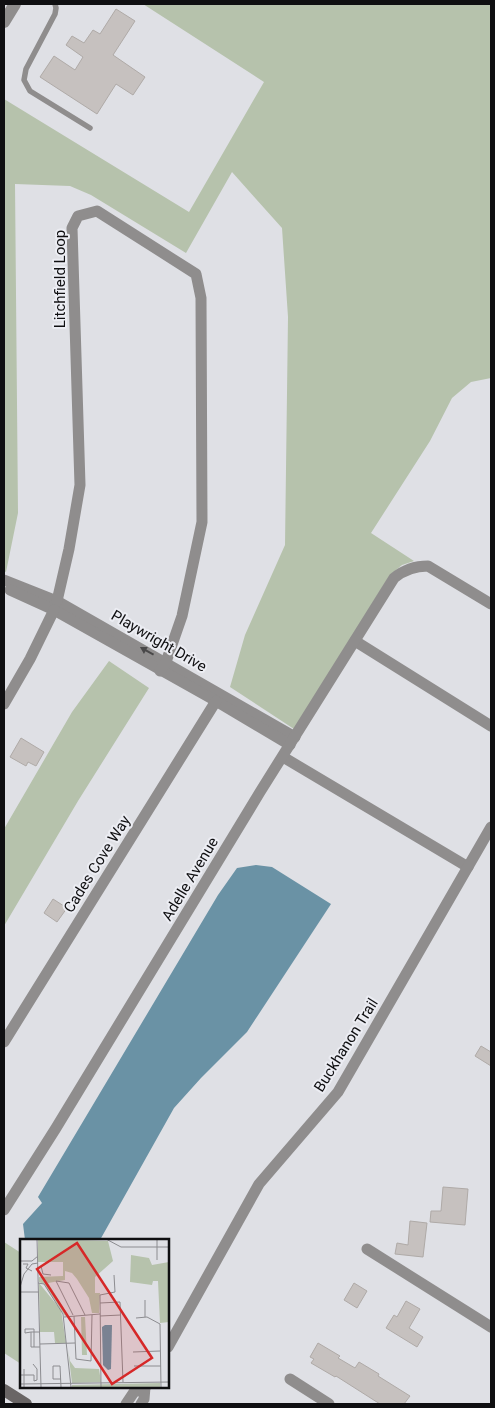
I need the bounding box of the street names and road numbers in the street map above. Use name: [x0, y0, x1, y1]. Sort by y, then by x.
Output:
street label: Litchfield Loop: [51, 230, 69, 328]
street label: Playwright Drive: [108, 606, 210, 676]
street label: Cades Cove Way: [60, 812, 134, 916]
street label: Adelle Avenue: [158, 834, 222, 924]
street label: Buckhanon Trail: [310, 995, 382, 1095]

